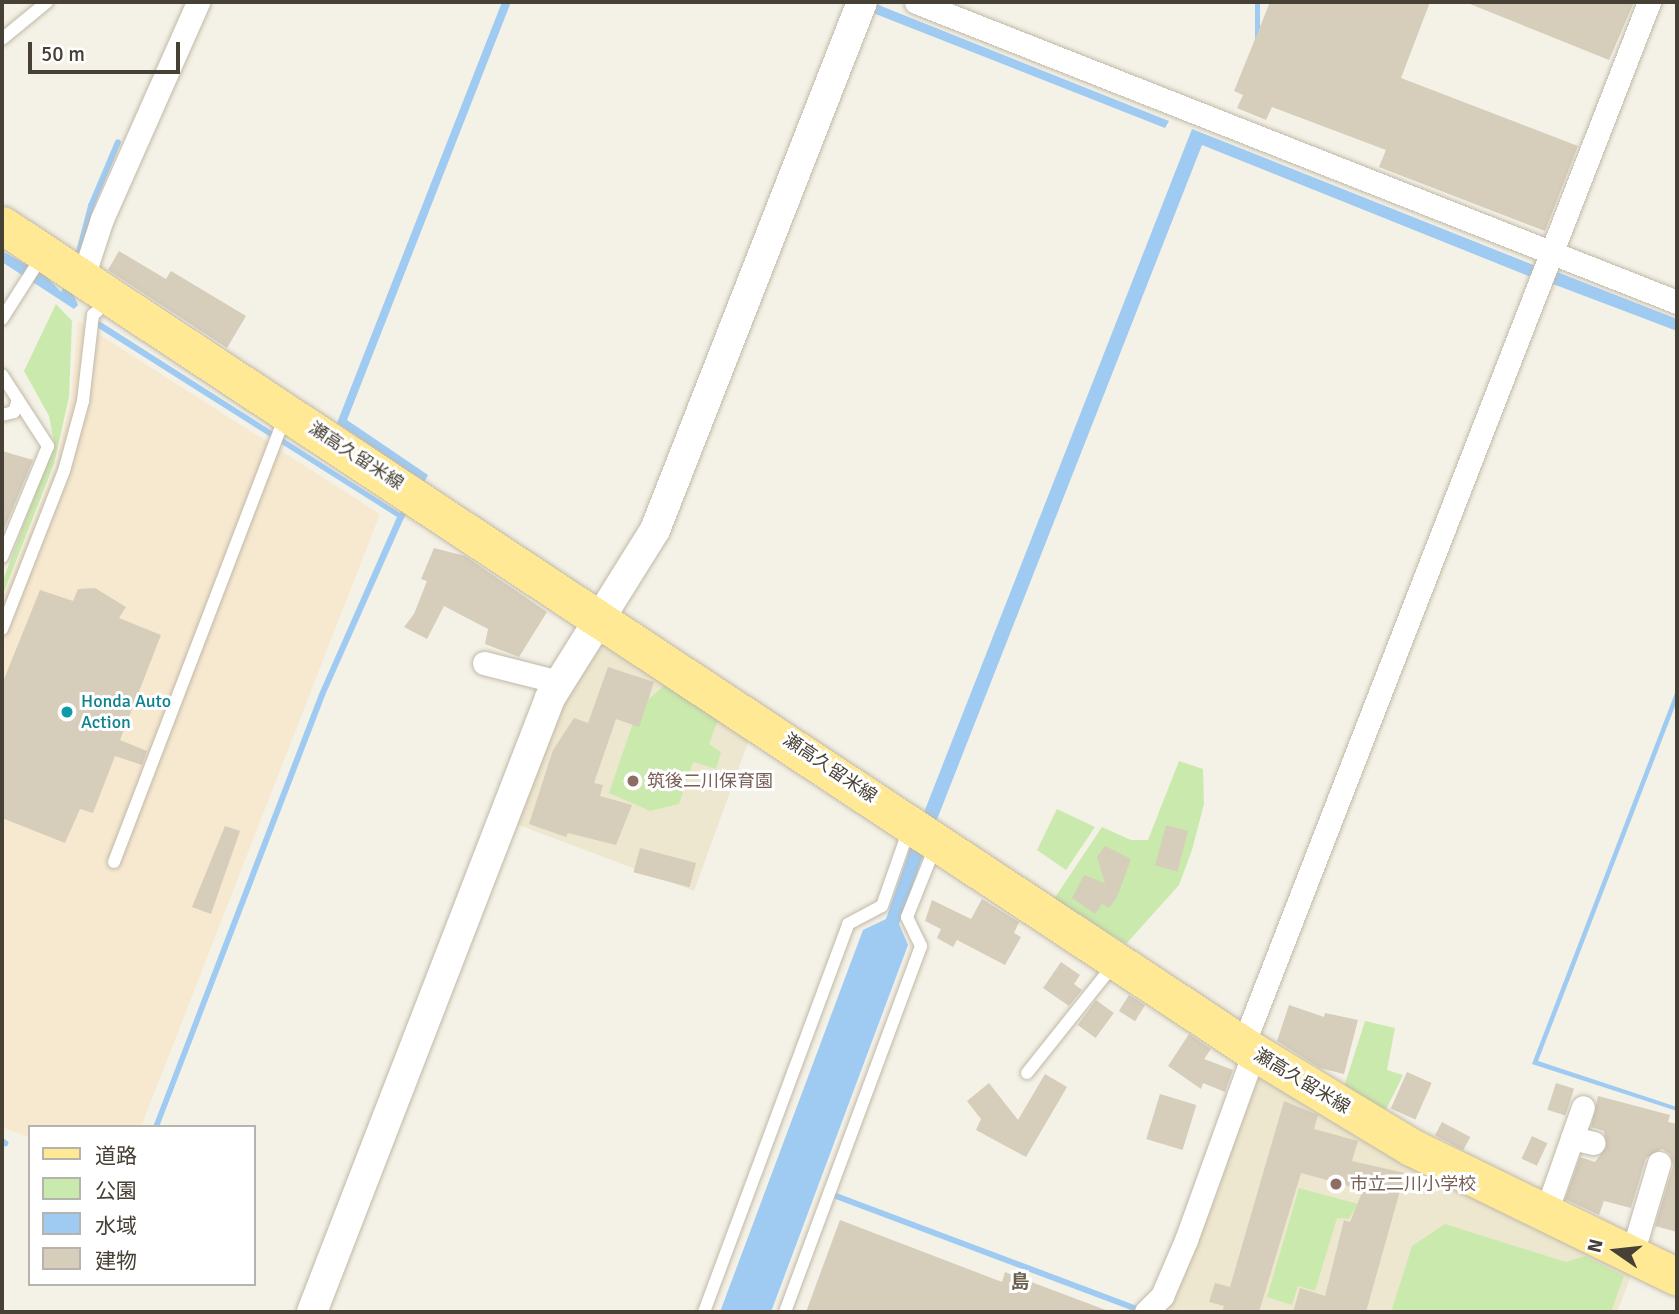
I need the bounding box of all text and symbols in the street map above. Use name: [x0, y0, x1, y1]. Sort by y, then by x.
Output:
scale bar: [32, 28, 184, 72]
text: 50 m: [41, 41, 85, 67]
street label: 瀬高久留米線: [305, 418, 407, 494]
place label: Honda Auto Action: [81, 691, 171, 734]
marker: Honda Auto Action: [59, 704, 75, 720]
street label: 瀬高久留米線: [779, 729, 881, 807]
place label: 筑後二川保育園: [647, 770, 773, 792]
marker: 筑後二川保育園: [625, 773, 641, 789]
street label: 瀬高久留米線: [1250, 1044, 1354, 1118]
legend: [28, 1125, 256, 1286]
text: 道路: [95, 1143, 137, 1169]
place label: 市立二川小学校: [1350, 1173, 1476, 1195]
marker: 市立二川小学校: [1328, 1176, 1344, 1192]
text: 公園: [95, 1178, 137, 1204]
text: 水域: [95, 1213, 137, 1239]
north arrow: [1581, 1216, 1651, 1286]
text: N: [1582, 1237, 1609, 1255]
text: 建物: [95, 1248, 137, 1274]
district label: 島: [1011, 1272, 1029, 1294]

